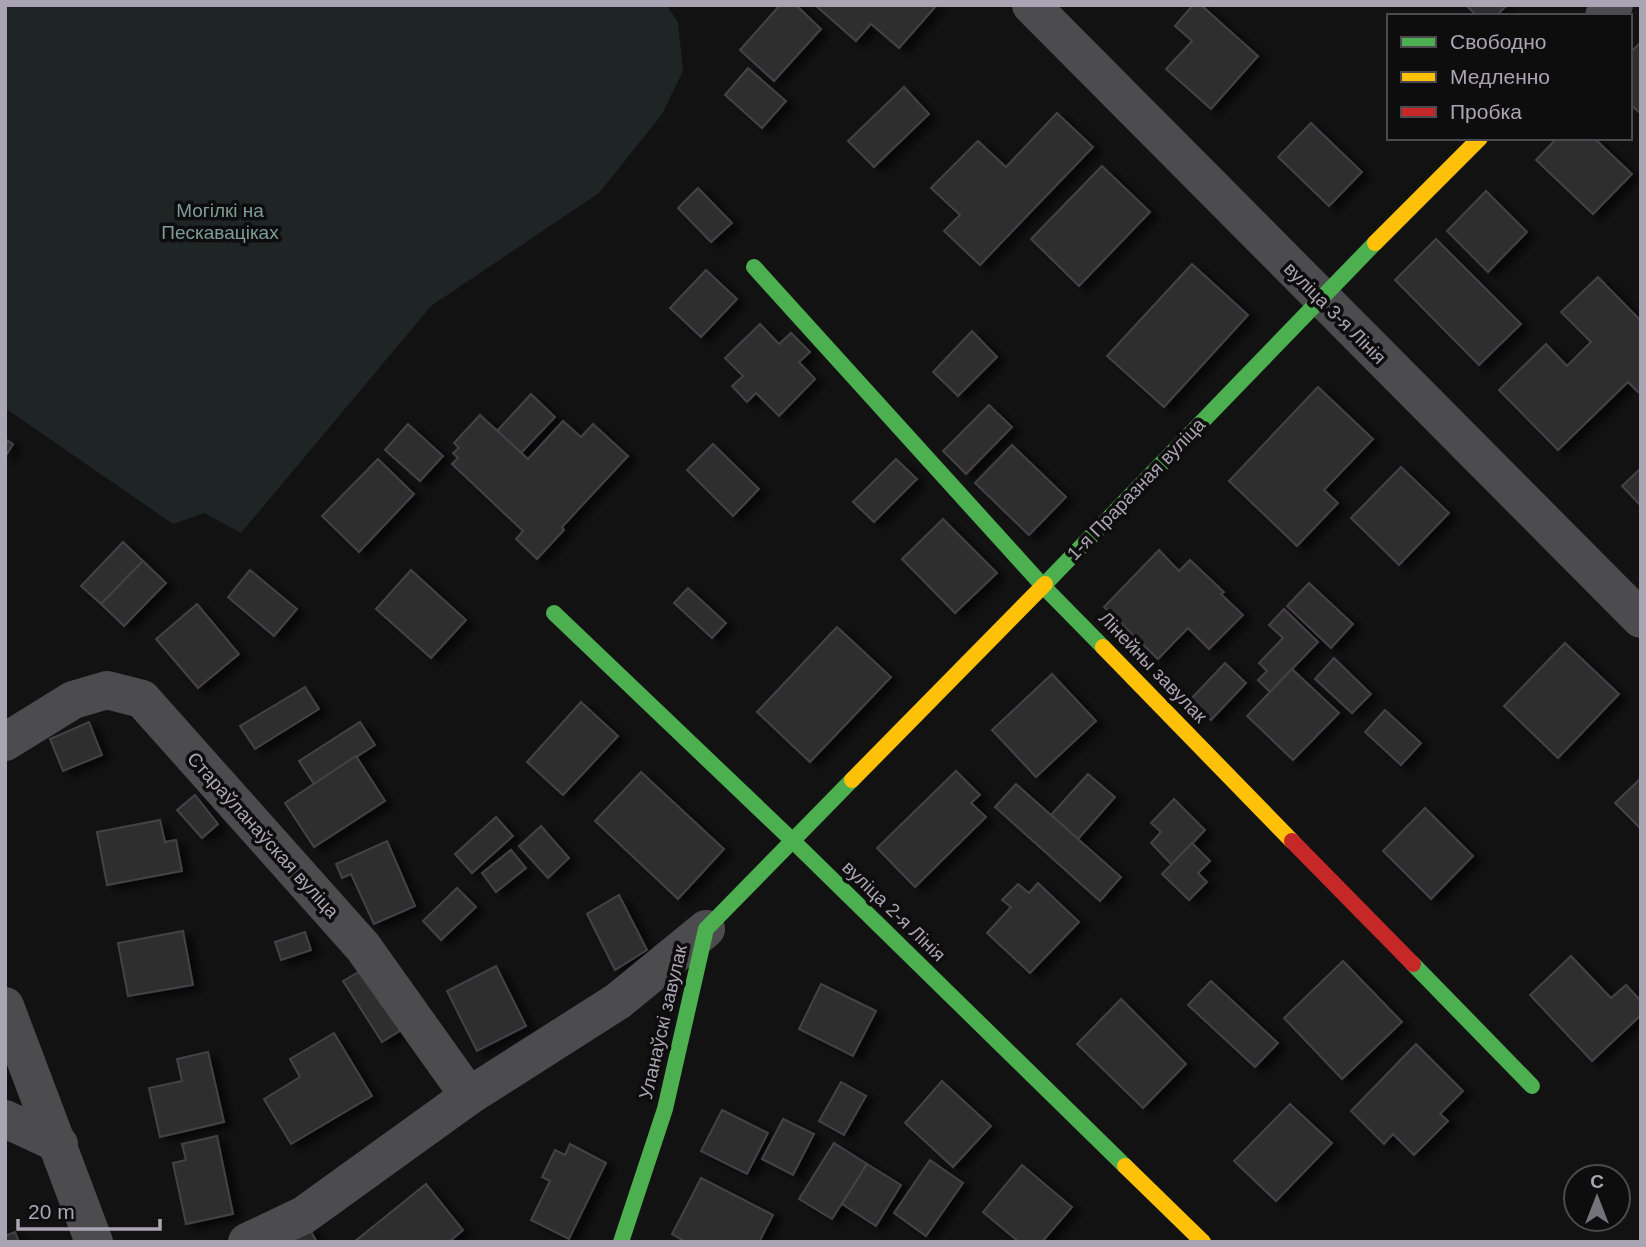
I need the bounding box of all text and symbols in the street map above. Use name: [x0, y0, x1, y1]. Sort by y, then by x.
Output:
legend: [1387, 14, 1632, 140]
text: Свободно: [1450, 30, 1547, 53]
text: Медленно: [1450, 65, 1550, 88]
text: Пробка: [1450, 100, 1522, 123]
park label: Могілкі на Пескаваціках: [161, 200, 279, 243]
street label: вуліца 3-я Лінія: [1280, 258, 1390, 368]
street label: 1-я Праразная вуліца: [1063, 413, 1210, 564]
street label: Лінейны завулак: [1095, 607, 1212, 727]
street label: Стараўланаўская вуліца: [183, 748, 343, 922]
street label: вуліца 2-я Лінія: [838, 857, 950, 965]
street label: Уланаўскі завулак: [635, 942, 691, 1101]
north arrow: [1562, 1163, 1632, 1233]
text: С: [1590, 1171, 1604, 1192]
scale bar: [18, 1188, 159, 1232]
text: 20 m: [28, 1200, 75, 1223]

